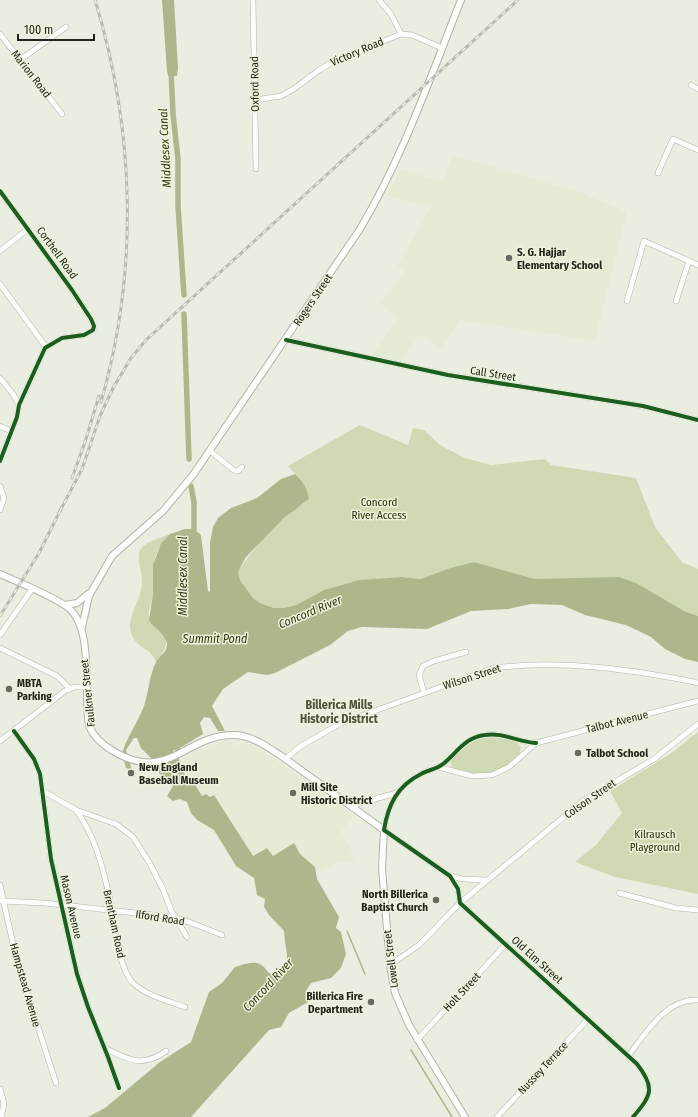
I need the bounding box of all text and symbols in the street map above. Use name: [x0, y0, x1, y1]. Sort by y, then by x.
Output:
scale bar: [18, 16, 94, 42]
text: 100 m: [24, 23, 53, 37]
street label: Victory Road: [328, 35, 386, 69]
street label: Marion Road: [8, 48, 54, 100]
street label: Oxford Road: [248, 56, 262, 112]
water label: Middlesex Canal: [156, 108, 174, 188]
street label: Corthell Road: [34, 224, 80, 282]
place label: S. G. Hajjar Elementary School: [517, 246, 603, 272]
marker: S. G. Hajjar Elementary School: [504, 253, 514, 263]
street label: Rogers Street: [291, 271, 335, 329]
street label: Call Street: [469, 364, 517, 384]
park label: Concord River Access: [352, 496, 407, 522]
water label: Middlesex Canal: [176, 536, 190, 616]
water label: Concord River: [276, 592, 344, 632]
water label: Summit Pond: [182, 632, 248, 646]
street label: Faulkner Street: [78, 658, 98, 728]
street label: Wilson Street: [442, 661, 503, 692]
place label: MBTA Parking: [17, 677, 52, 703]
marker: MBTA Parking: [4, 684, 14, 694]
district label: Billerica Mills Historic District: [300, 698, 379, 726]
street label: Talbot Avenue: [585, 708, 649, 736]
place label: Talbot School: [586, 747, 649, 760]
marker: Talbot School: [573, 748, 583, 758]
place label: New England Baseball Museum: [139, 761, 219, 787]
marker: New England Baseball Museum: [126, 768, 136, 778]
street label: Colson Street: [562, 776, 619, 822]
place label: Mill Site Historic District: [301, 781, 373, 807]
marker: Mill Site Historic District: [288, 788, 298, 798]
park label: Kilrausch Playground: [630, 828, 680, 854]
street label: Mason Avenue: [57, 874, 85, 940]
place label: North Billerica Baptist Church: [361, 888, 429, 914]
street label: Brentham Road: [100, 889, 128, 959]
marker: North Billerica Baptist Church: [431, 895, 441, 905]
street label: Ilford Road: [134, 908, 186, 928]
street label: Lowell Street: [381, 929, 401, 989]
street label: Old Elm Street: [509, 934, 566, 987]
street label: Hampstead Avenue: [7, 942, 43, 1028]
water label: Concord River: [240, 955, 297, 1014]
street label: Holt Street: [441, 970, 484, 1014]
place label: Billerica Fire Department: [306, 990, 363, 1016]
marker: Billerica Fire Department: [366, 997, 376, 1007]
street label: Nussey Terrace: [515, 1039, 571, 1097]

